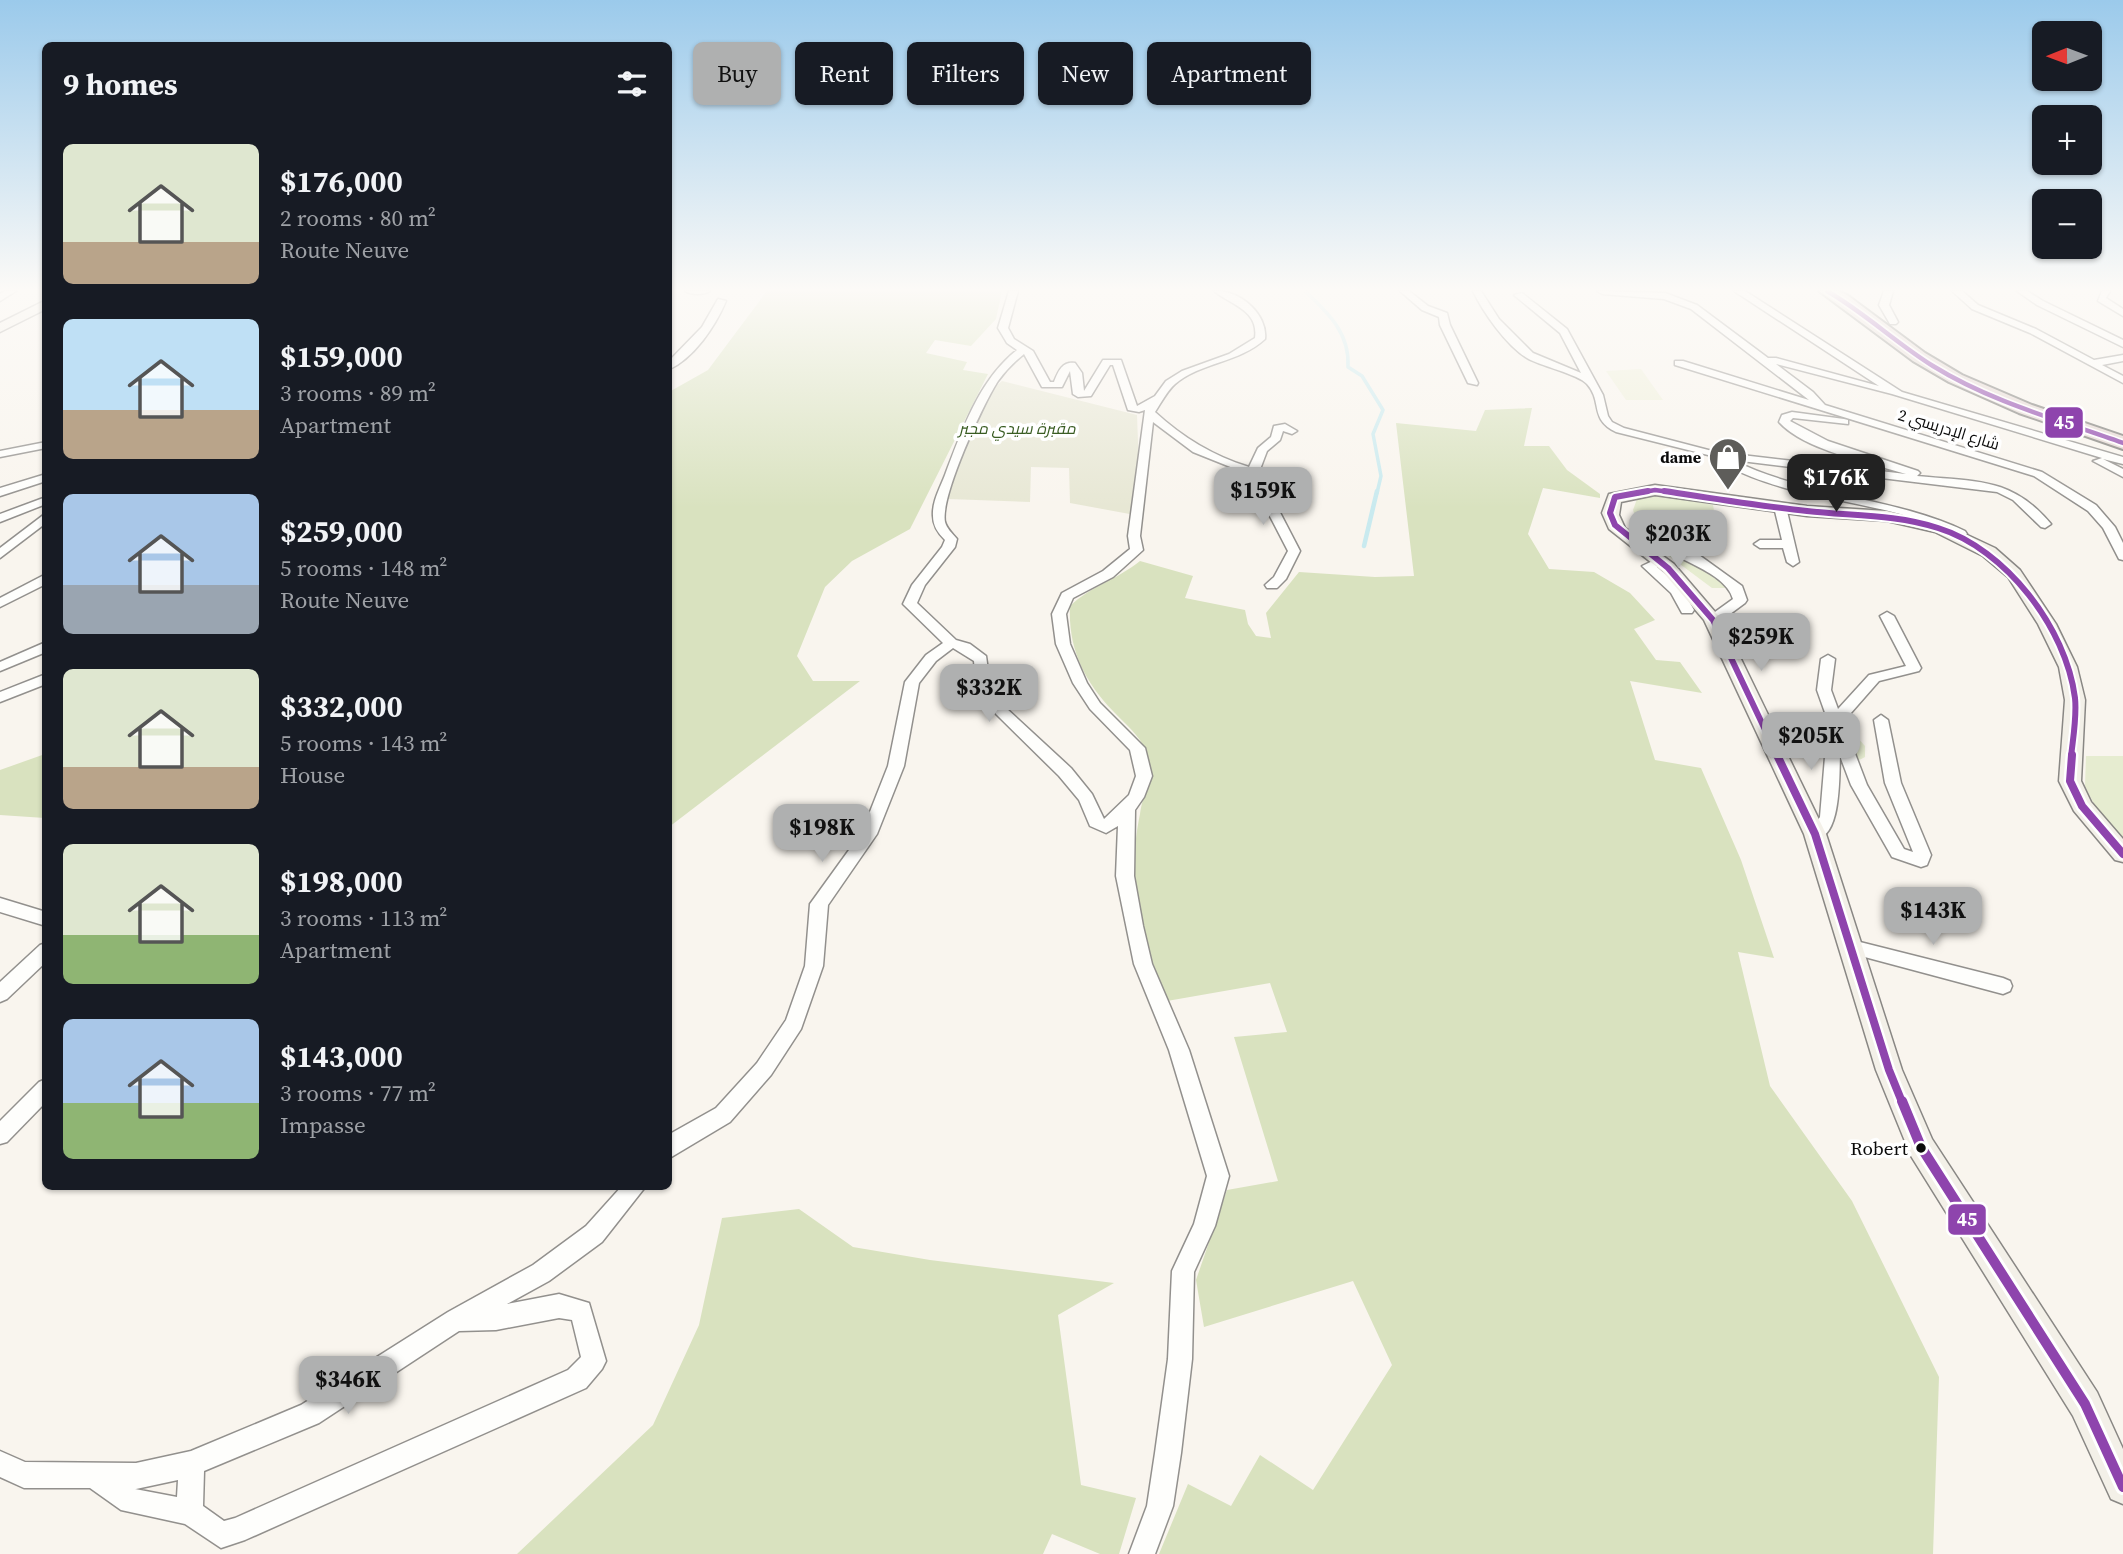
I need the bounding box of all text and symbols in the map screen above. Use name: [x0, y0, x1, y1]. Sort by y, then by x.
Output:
north arrow: [2032, 21, 2102, 91]
map controls: [2032, 21, 2102, 259]
chip: Buy: [693, 42, 781, 105]
chip: Rent: [795, 42, 893, 105]
chip: Filters: [907, 42, 1024, 105]
chip: New: [1038, 42, 1133, 105]
chip: Apartment: [1147, 42, 1311, 105]
text: 9 homes: [63, 64, 178, 105]
icon: filters: [613, 65, 651, 103]
button: +: [2032, 105, 2102, 175]
text: $176,000: [280, 161, 403, 202]
icon: home: [119, 172, 203, 256]
button: −: [2032, 189, 2102, 259]
text: 2 rooms · 80 m²: [280, 202, 436, 234]
text: Route Neuve: [280, 234, 409, 266]
text: $159,000: [280, 336, 403, 377]
icon: home: [119, 347, 203, 431]
text: 3 rooms · 89 m²: [280, 377, 436, 409]
street label: شارع الإدريسي 2: [1895, 403, 2002, 457]
line badge: 45: [2044, 406, 2084, 439]
text: Apartment: [280, 409, 391, 441]
text: 45: [2054, 409, 2074, 435]
park label: مقبرة سيدي مجبر: [956, 417, 1076, 441]
shop icon: dame: [1707, 436, 1749, 491]
place label: dame: [1660, 446, 1701, 468]
pin: $176K: [1787, 454, 1885, 514]
text: $176K: [1803, 461, 1869, 493]
pin: $159K: [1214, 468, 1312, 527]
text: $159K: [1230, 474, 1296, 506]
pin: $203K: [1629, 510, 1727, 570]
text: $259,000: [280, 511, 403, 552]
text: $203K: [1645, 517, 1711, 549]
icon: home: [119, 522, 203, 606]
text: 5 rooms · 148 m²: [280, 552, 447, 584]
text: Route Neuve: [280, 584, 409, 616]
pin: $259K: [1712, 614, 1810, 673]
text: $259K: [1728, 620, 1794, 652]
pin: $332K: [940, 664, 1038, 724]
text: $332K: [956, 671, 1022, 703]
text: $332,000: [280, 686, 403, 727]
icon: home: [119, 697, 203, 781]
pin: $205K: [1762, 712, 1860, 772]
text: $205K: [1778, 719, 1844, 751]
text: 5 rooms · 143 m²: [280, 727, 447, 759]
text: House: [280, 759, 345, 791]
pin: $198K: [773, 804, 871, 864]
text: $198K: [789, 811, 855, 843]
text: $198,000: [280, 861, 403, 902]
icon: home: [119, 872, 203, 956]
pin: $143K: [1884, 888, 1982, 947]
text: $143K: [1900, 894, 1966, 926]
text: 3 rooms · 113 m²: [280, 902, 447, 934]
text: Apartment: [280, 934, 391, 966]
text: $143,000: [280, 1036, 403, 1077]
icon: home: [119, 1047, 203, 1131]
text: 3 rooms · 77 m²: [280, 1077, 436, 1109]
text: Impasse: [280, 1109, 366, 1141]
place label: Robert: [1850, 1135, 1909, 1161]
marker: Robert: [1914, 1141, 1928, 1155]
line badge: 45: [1947, 1203, 1987, 1236]
text: 45: [1957, 1206, 1977, 1232]
pin: $346K: [299, 1356, 397, 1416]
text: $346K: [315, 1363, 381, 1395]

